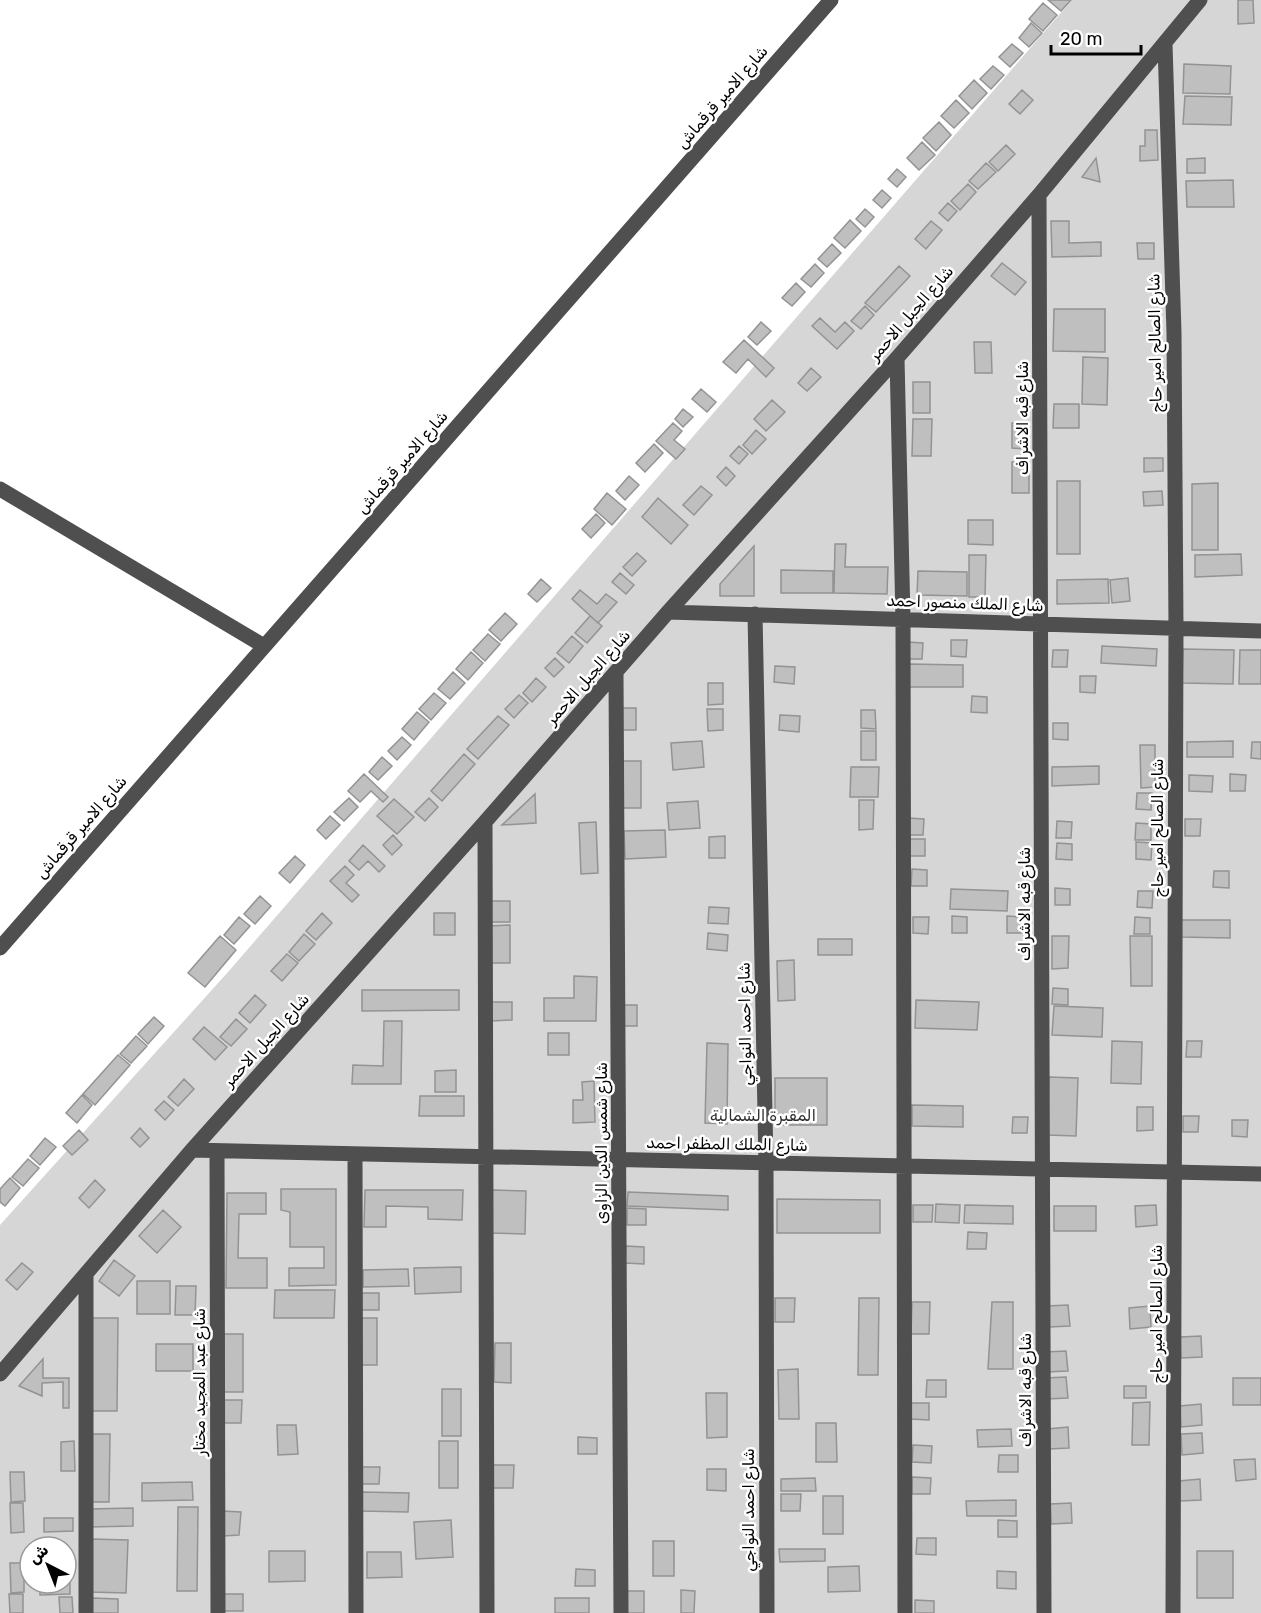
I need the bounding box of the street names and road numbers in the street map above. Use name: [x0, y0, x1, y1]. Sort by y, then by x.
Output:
street label: شارع الامير قرقماش: [672, 42, 773, 154]
street label: شارع الجبل الاحمر: [864, 262, 959, 366]
street label: شارع الصالح امير حاج: [1144, 273, 1168, 413]
street label: شارع قبه الاشراف: [1013, 361, 1034, 475]
street label: شارع الامير قرقماش: [352, 407, 453, 519]
street label: شارع الملك منصور احمد: [886, 591, 1044, 617]
street label: شارع الجبل الاحمر: [541, 626, 636, 730]
street label: شارع الصالح امير حاج: [1148, 758, 1169, 898]
street label: شارع الامير قرقماش: [31, 772, 132, 884]
street label: شارع قبه الاشراف: [1015, 847, 1036, 961]
street label: شارع احمد النواجي: [734, 962, 759, 1086]
street label: شارع الجبل الاحمر: [218, 989, 314, 1093]
street label: شارع شمس الدين الزاوى: [592, 1062, 613, 1224]
street label: شارع الملك المظفر احمد: [646, 1133, 808, 1157]
street label: شارع الصالح امير حاج: [1147, 1244, 1168, 1384]
street label: شارع عبد المجيد مختار: [190, 1308, 211, 1457]
street label: شارع قبه الاشراف: [1016, 1333, 1037, 1447]
street label: شارع احمد النواجي: [739, 1448, 761, 1572]

